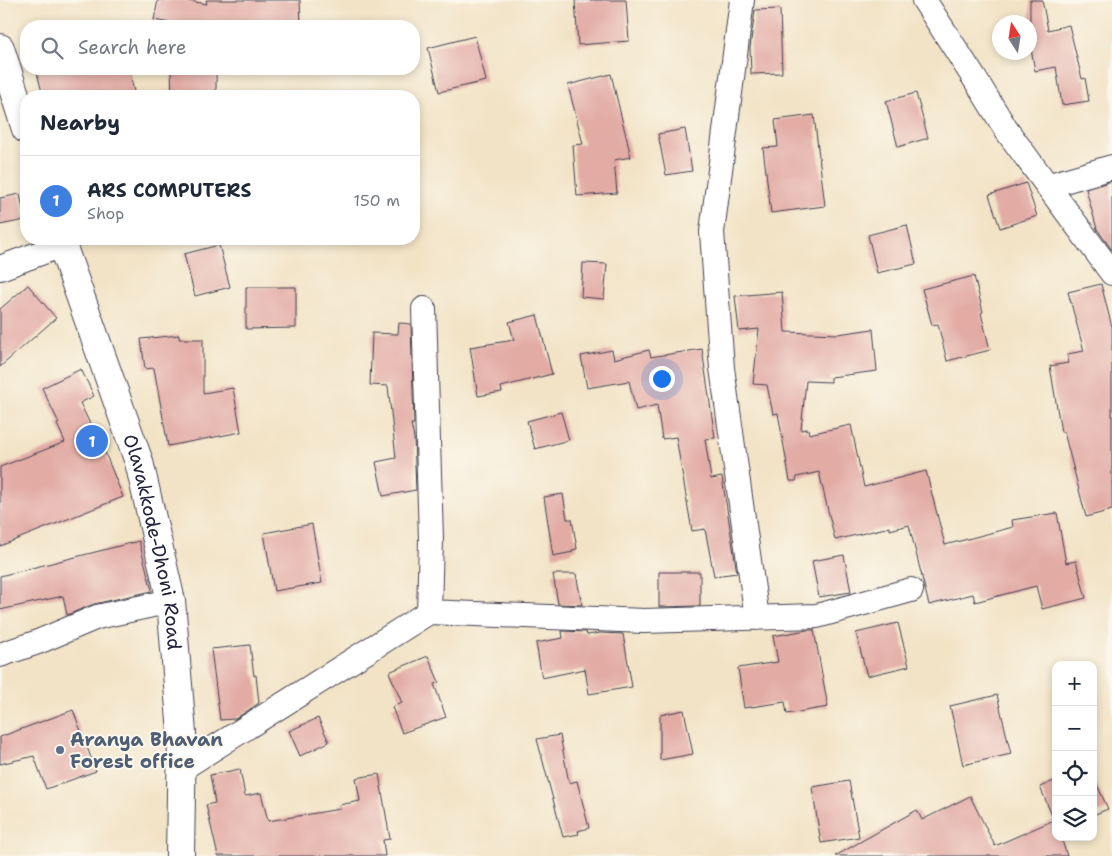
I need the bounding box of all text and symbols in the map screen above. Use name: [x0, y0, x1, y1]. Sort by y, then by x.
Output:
north arrow: [992, 15, 1037, 60]
search box: [20, 20, 420, 75]
icon: search: [38, 34, 66, 62]
text: Search here: [78, 35, 187, 60]
text: Nearby: [40, 109, 120, 137]
text: ARS COMPUTERS: [87, 178, 251, 203]
text: 1: [52, 190, 60, 211]
text: 150 m: [353, 190, 400, 211]
text: Shop: [87, 203, 124, 224]
your location: [649, 366, 675, 392]
pin: 1: [76, 422, 108, 460]
street label: Olavakkode-Dhoni Road: [117, 431, 187, 651]
map controls: [1052, 661, 1097, 841]
button: +: [1052, 661, 1097, 706]
button: −: [1052, 706, 1097, 751]
place label: Aranya Bhavan Forest office: [70, 727, 223, 774]
marker: Aranya Bhavan Forest office: [54, 744, 66, 756]
button: locate: [1052, 751, 1097, 796]
button: layers: [1052, 796, 1097, 841]

